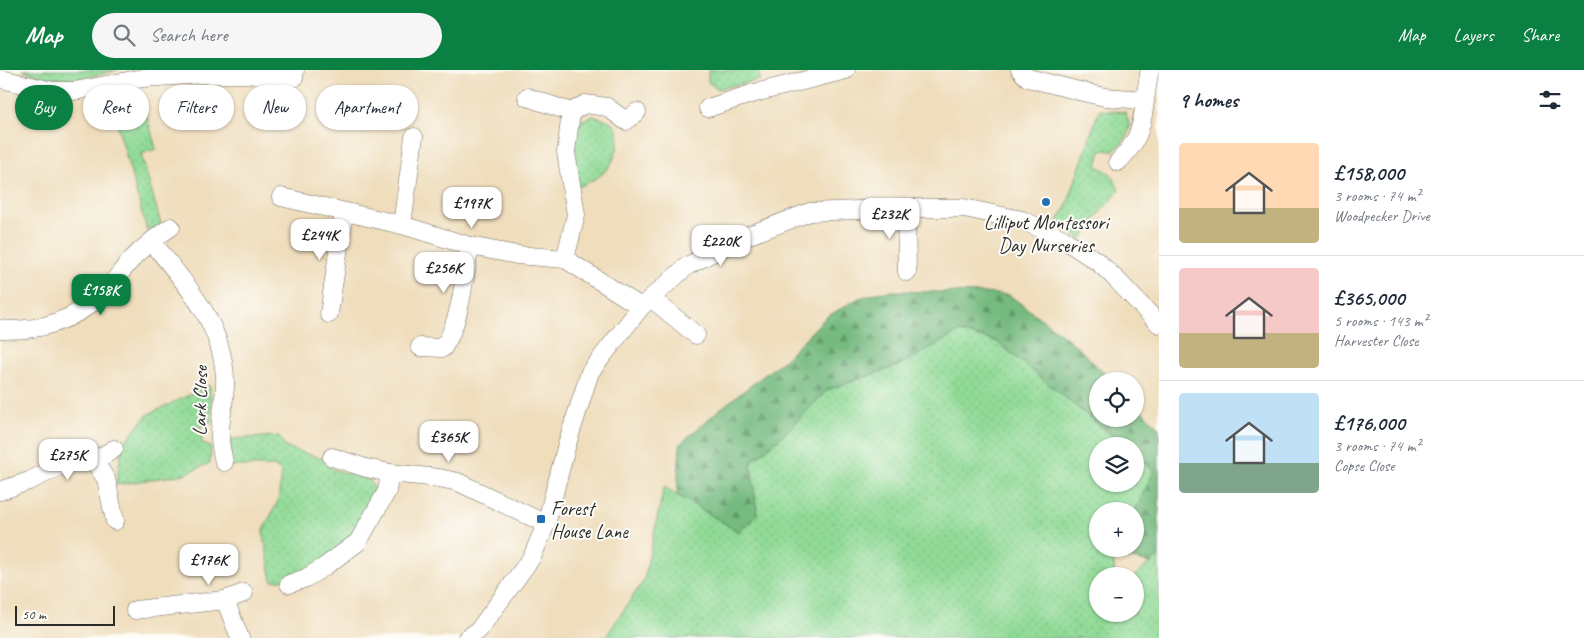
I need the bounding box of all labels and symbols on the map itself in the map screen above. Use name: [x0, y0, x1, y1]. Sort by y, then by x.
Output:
pin: £197K: [437, 186, 507, 229]
marker: Lilliput Montessori Day Nurseries: [1040, 196, 1052, 208]
pin: £232K: [855, 198, 925, 240]
place label: Lilliput Montessori Day Nurseries: [984, 210, 1111, 258]
pin: £244K: [285, 218, 355, 261]
pin: £220K: [686, 224, 756, 267]
pin: £256K: [409, 252, 479, 294]
pin: £158K: [66, 274, 136, 316]
street label: Lark Close: [187, 364, 213, 436]
pin: £365K: [414, 420, 484, 463]
pin: £275K: [33, 438, 103, 481]
place label: Forest House Lane: [551, 496, 629, 544]
marker: Forest House Lane: [535, 513, 547, 525]
pin: £176K: [174, 544, 244, 586]
scale bar: [15, 603, 115, 626]

